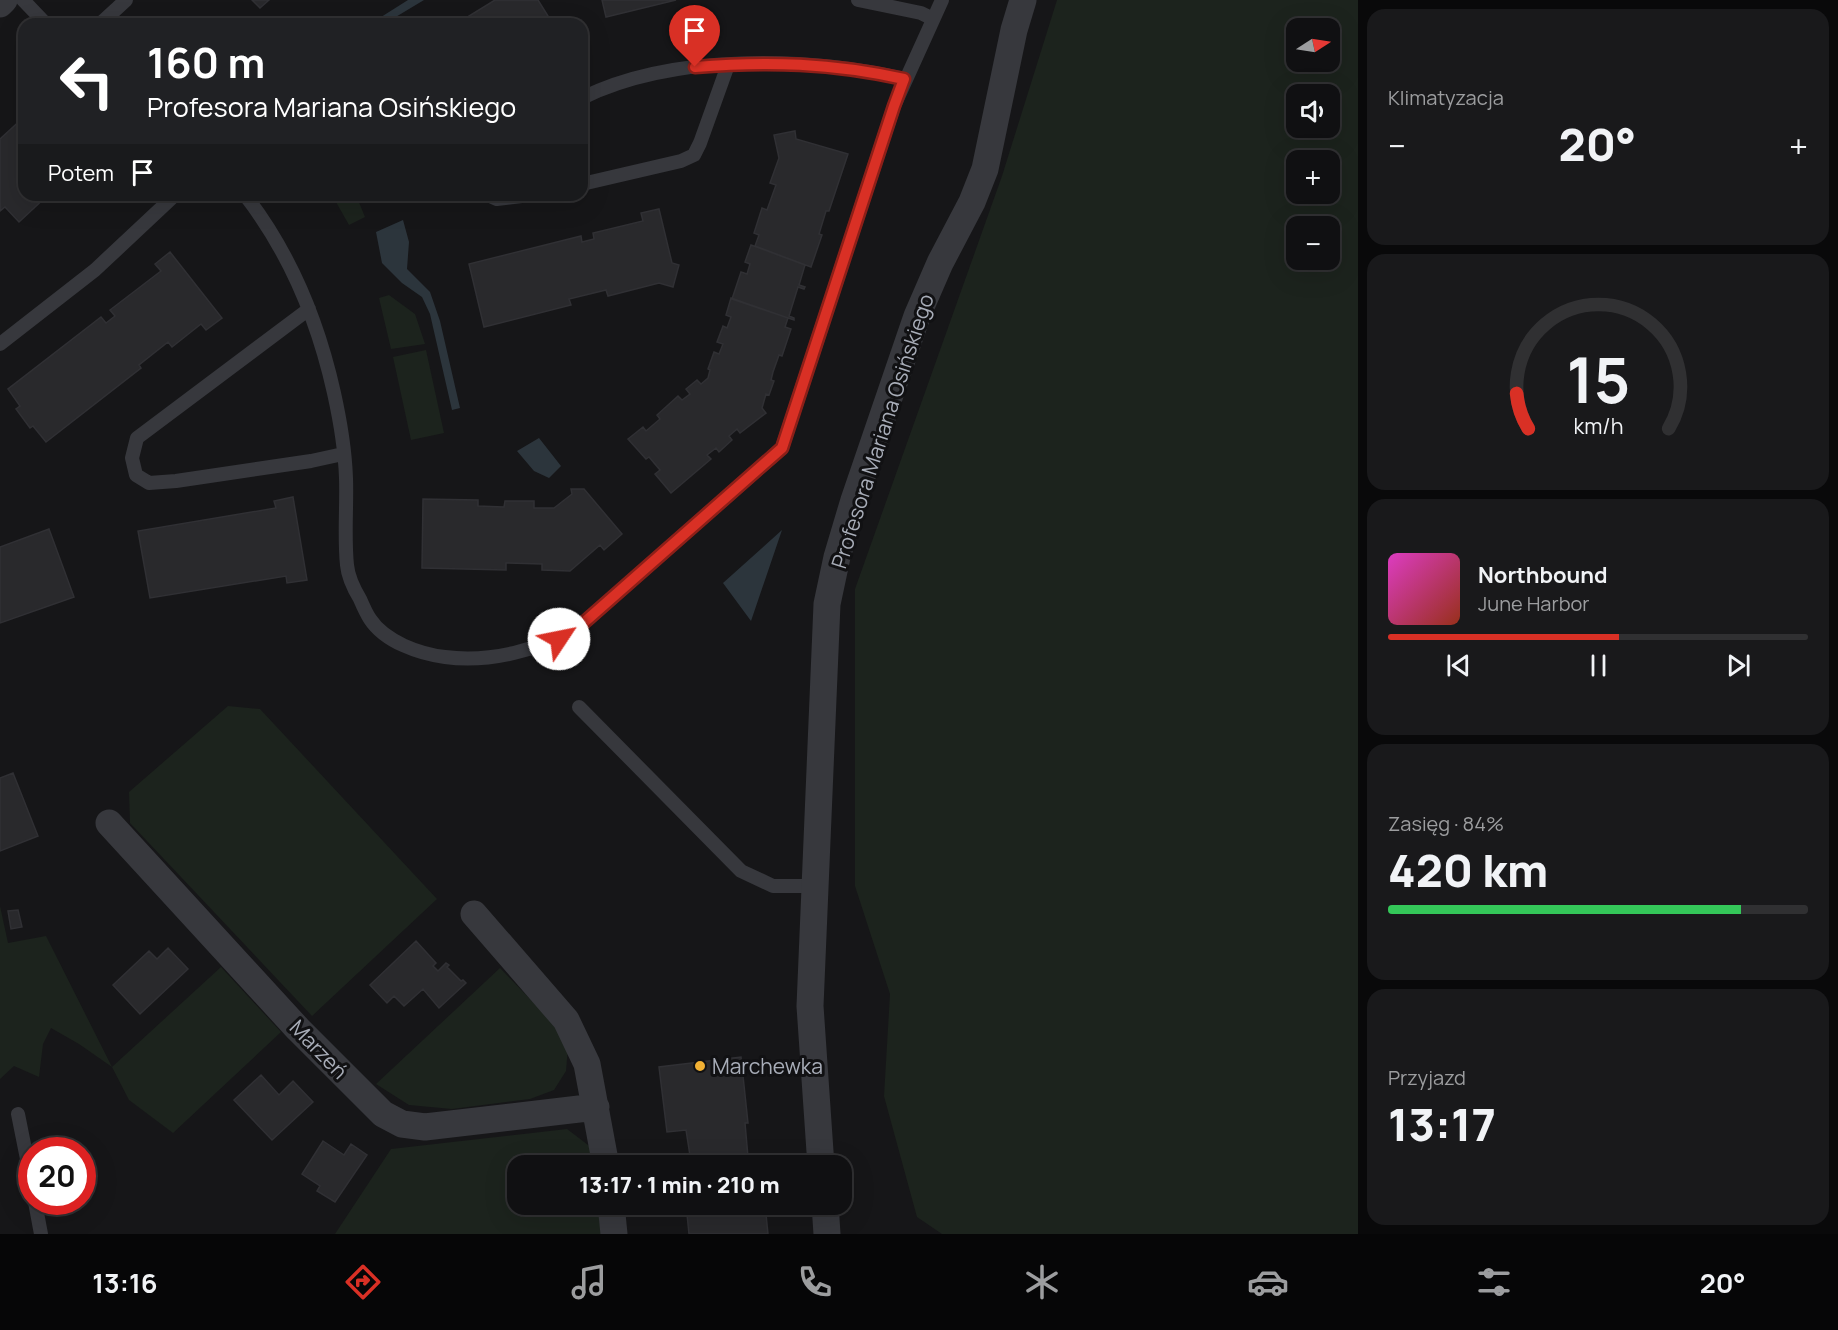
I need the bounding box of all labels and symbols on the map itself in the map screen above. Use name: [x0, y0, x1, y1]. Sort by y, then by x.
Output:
pin: [669, 5, 720, 67]
north arrow: [1286, 18, 1340, 72]
street label: Profesora Mariana Osińskiego: [824, 290, 940, 572]
position arrow: [527, 607, 591, 671]
street label: Marzeń: [284, 1013, 354, 1085]
place label: Marchewka: [712, 1052, 823, 1080]
marker: Marchewka: [693, 1059, 707, 1073]
speed limit sign: 20: [18, 1137, 96, 1215]

